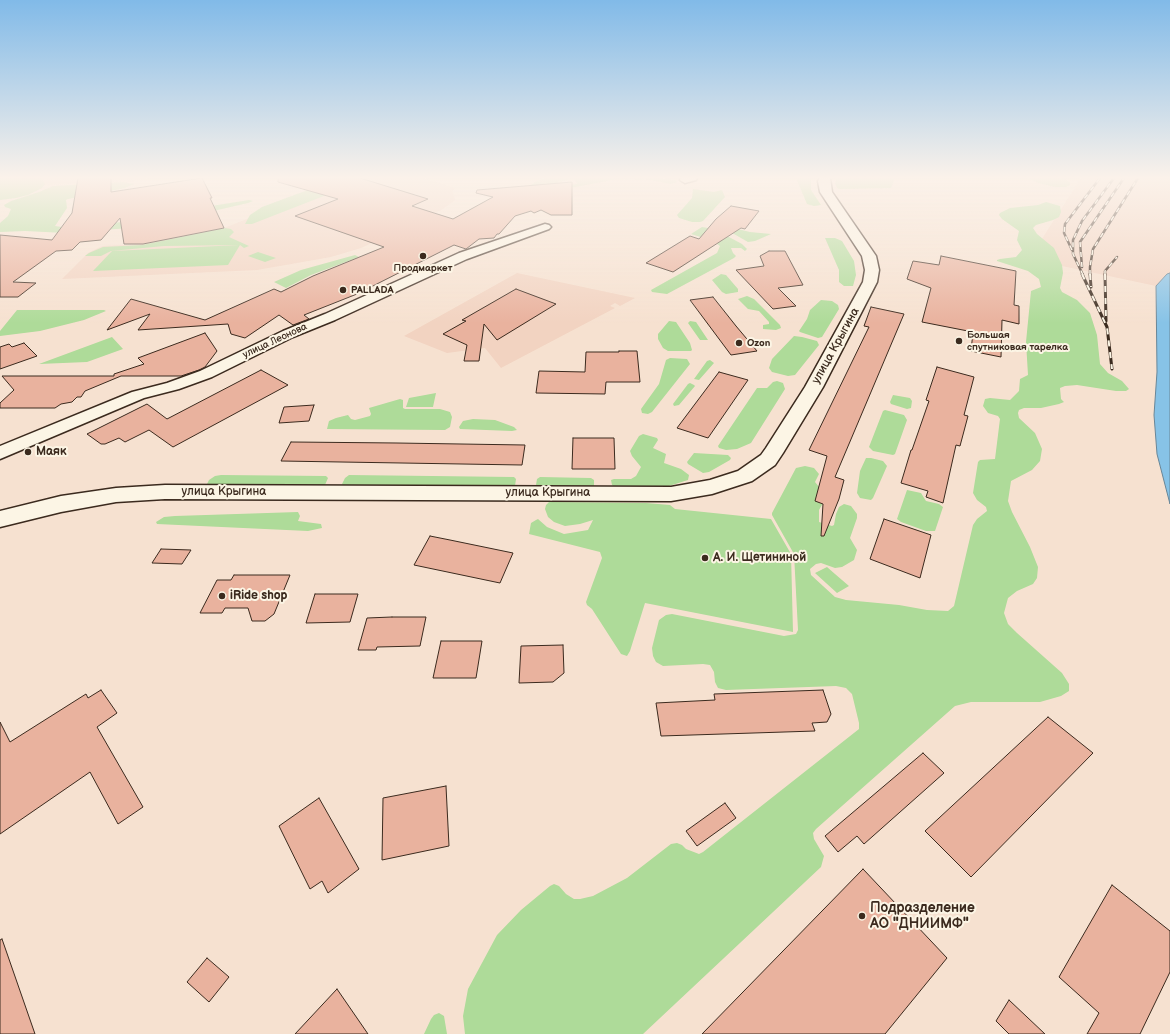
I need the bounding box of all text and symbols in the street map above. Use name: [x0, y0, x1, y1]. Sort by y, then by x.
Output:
marker: Продмаркет: [418, 251, 428, 261]
place label: Продмаркет: [394, 262, 452, 274]
place label: PALLADA: [351, 284, 394, 296]
marker: PALLADA: [338, 285, 348, 295]
street label: улица Крыгина: [809, 305, 863, 387]
street label: улица Леонова: [241, 321, 309, 361]
place label: Большая спутниковая тарелка: [967, 329, 1068, 352]
marker: Большая спутниковая тарелка: [954, 336, 964, 346]
place label: Ozon: [747, 337, 770, 349]
marker: Ozon: [734, 338, 744, 348]
place label: Маяк: [36, 445, 67, 459]
marker: Маяк: [23, 447, 33, 457]
street label: улица Крыгина: [182, 485, 266, 499]
street label: улица Крыгина: [506, 486, 590, 500]
place label: А. И. Щетининой: [713, 551, 806, 565]
marker: А. И. Щетининой: [700, 553, 710, 563]
place label: iRide shop: [230, 589, 287, 603]
marker: iRide shop: [217, 591, 227, 601]
place label: Подразделение АО "ДНИИМФ": [870, 900, 975, 932]
marker: Подразделение АО "ДНИИМФ": [857, 911, 867, 921]

